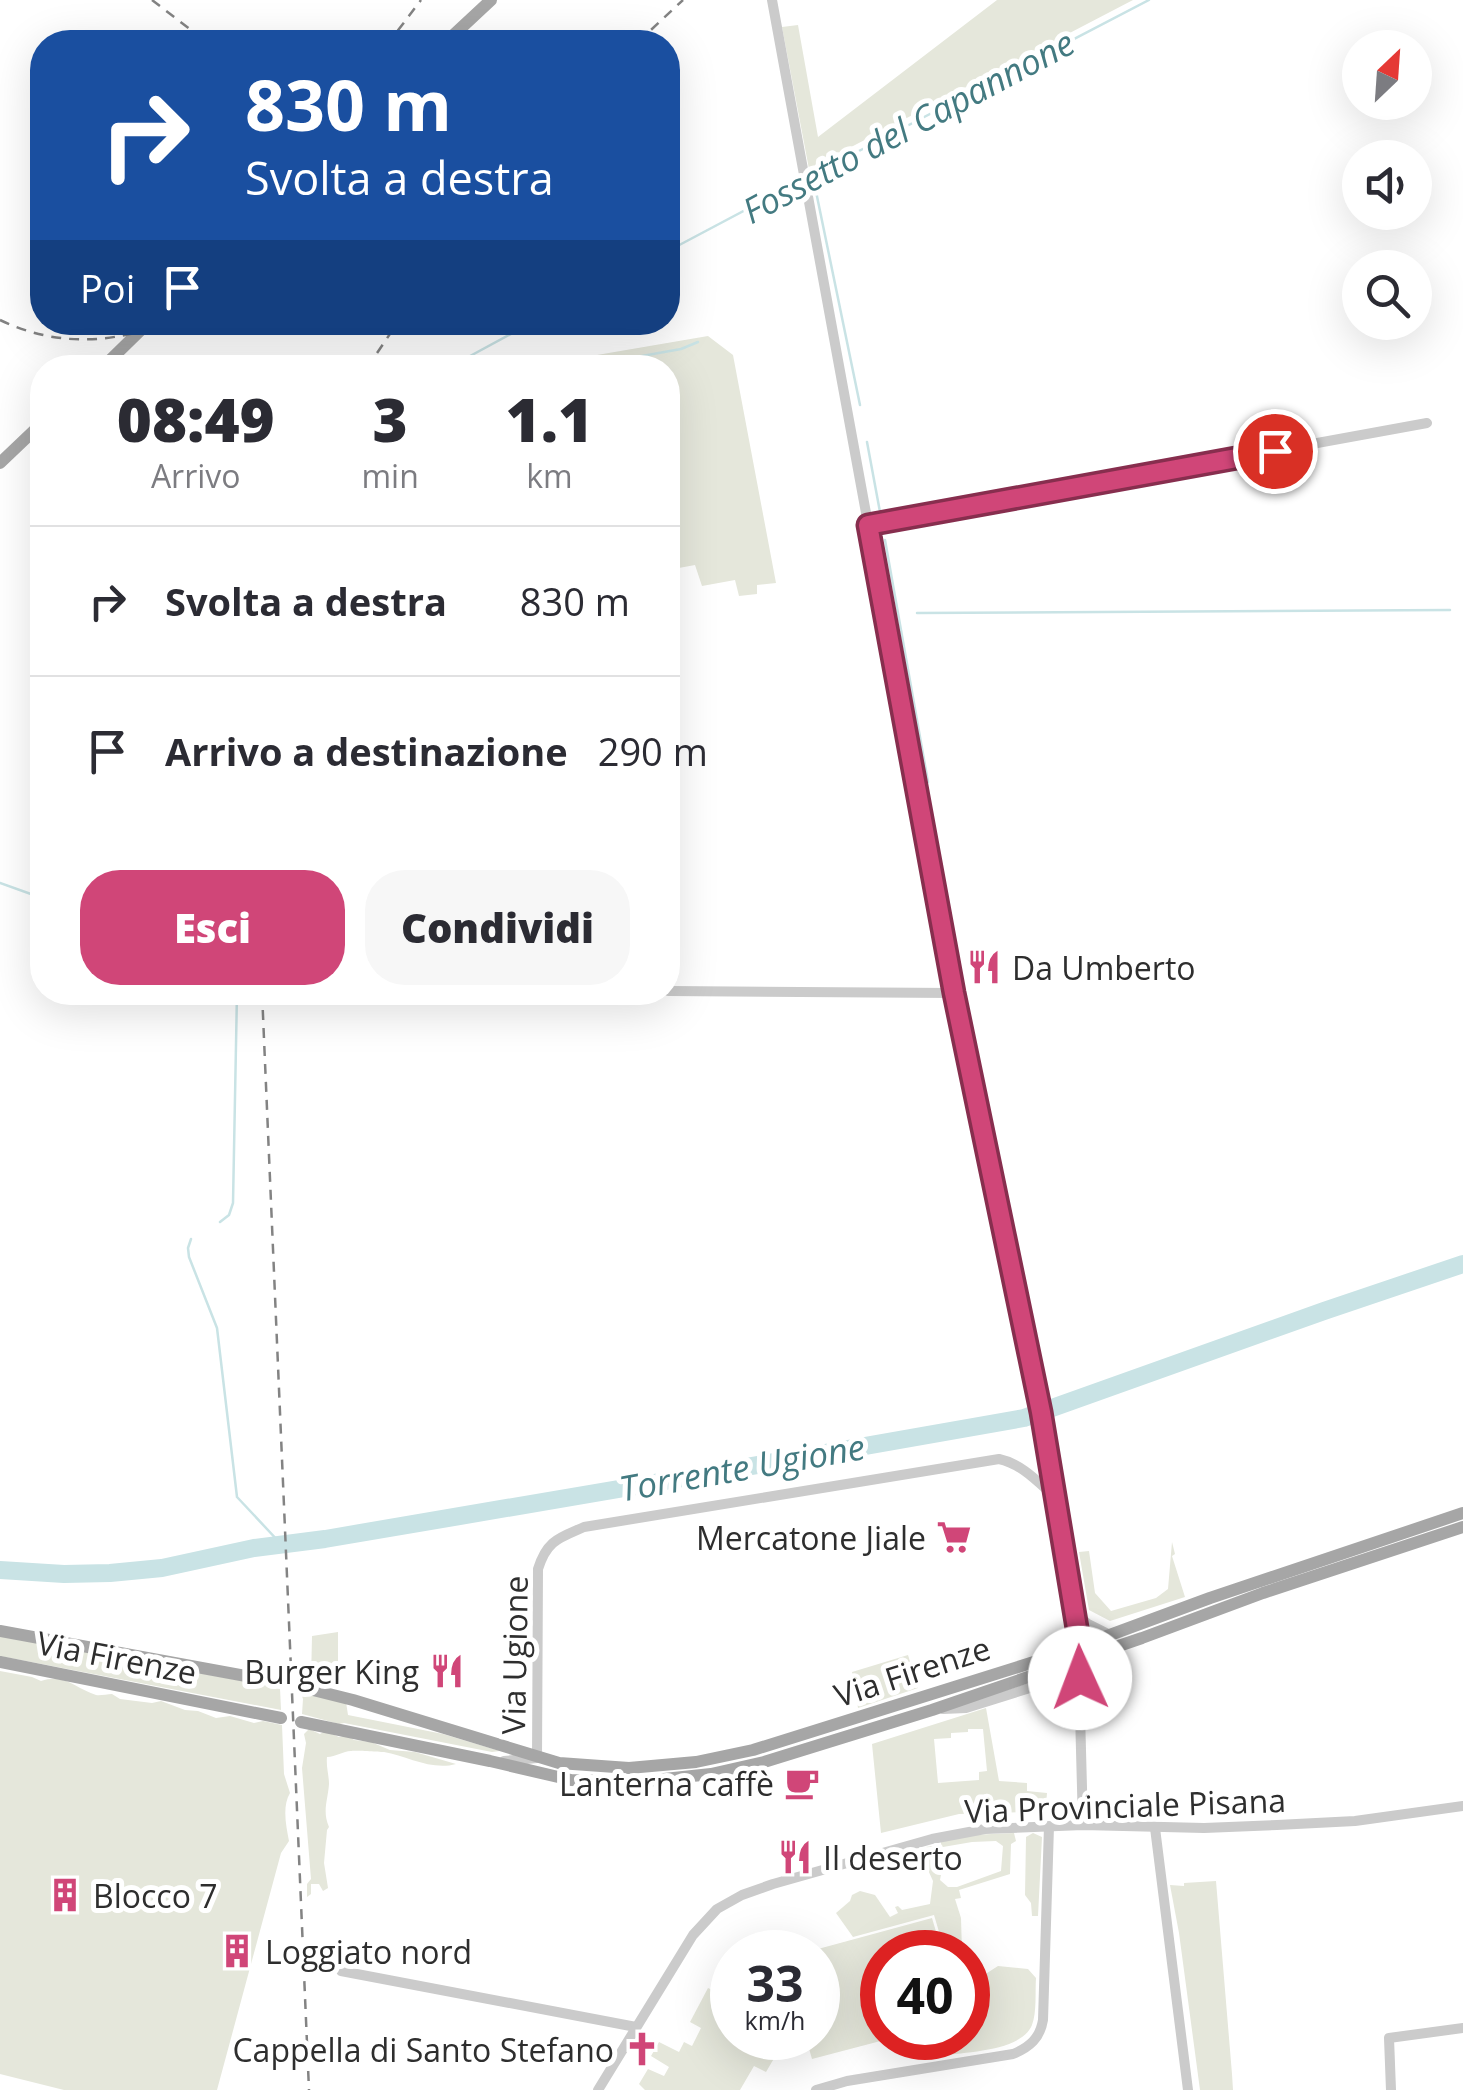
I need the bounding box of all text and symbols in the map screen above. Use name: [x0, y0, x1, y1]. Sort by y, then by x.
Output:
water label: Fossetto del Capannone: [734, 19, 1082, 233]
north arrow: [1342, 30, 1432, 120]
map controls: [1342, 30, 1432, 340]
text: 830 m: [245, 56, 452, 152]
icon: right: [80, 70, 210, 200]
button: sound: [1342, 140, 1432, 230]
text: Svolta a destra: [245, 147, 554, 208]
button: search: [1342, 250, 1432, 340]
icon: arrive: [155, 260, 210, 315]
text: Poi: [80, 262, 135, 314]
text: 08:49: [117, 378, 275, 460]
text: 3: [373, 378, 408, 460]
text: 1.1: [506, 378, 593, 460]
pin: [1233, 409, 1318, 494]
icon: arrive: [1248, 424, 1303, 479]
text: Arrivo: [151, 454, 241, 497]
text: min: [361, 454, 419, 497]
text: km: [526, 454, 573, 497]
icon: right: [80, 574, 135, 629]
text: Svolta a destra: [165, 575, 447, 627]
text: 830 m: [520, 575, 630, 627]
icon: arrive: [80, 724, 135, 779]
text: Arrivo a destinazione: [165, 725, 568, 777]
text: 290 m: [598, 725, 708, 777]
button: Esci: [80, 870, 345, 985]
button: Condividi: [365, 870, 630, 985]
place label: Da Umberto: [1012, 946, 1196, 989]
restaurant icon: Da Umberto: [965, 948, 1003, 986]
water label: Torrente Ugione: [616, 1422, 868, 1512]
place label: Mercatone Jiale: [696, 1516, 926, 1559]
supermarket icon: Mercatone Jiale: [935, 1518, 973, 1556]
street label: Via Ugione: [491, 1575, 537, 1735]
street label: Via Firenze: [34, 1620, 200, 1694]
street label: Via Firenze: [829, 1626, 995, 1716]
position arrow: [1028, 1626, 1132, 1730]
place label: Burger King: [244, 1650, 419, 1693]
restaurant icon: Burger King: [428, 1652, 466, 1690]
place label: Lanterna caffè: [559, 1762, 774, 1805]
cafe icon: Lanterna caffè: [783, 1764, 821, 1802]
street label: Via Provinciale Pisana: [963, 1778, 1287, 1832]
place label: Il deserto: [823, 1836, 963, 1879]
restaurant icon: Il deserto: [776, 1838, 814, 1876]
place label: Blocco 7: [93, 1874, 218, 1917]
building icon: Blocco 7: [46, 1876, 84, 1914]
place label: Loggiato nord: [265, 1930, 472, 1973]
speed limit sign: 40: [860, 1930, 990, 2060]
building icon: Loggiato nord: [218, 1932, 256, 1970]
text: 33: [746, 1949, 804, 2017]
text: km/h: [745, 2003, 805, 2037]
place label: Cappella di Santo Stefano: [232, 2028, 614, 2071]
church icon: Cappella di Santo Stefano: [623, 2030, 661, 2068]

